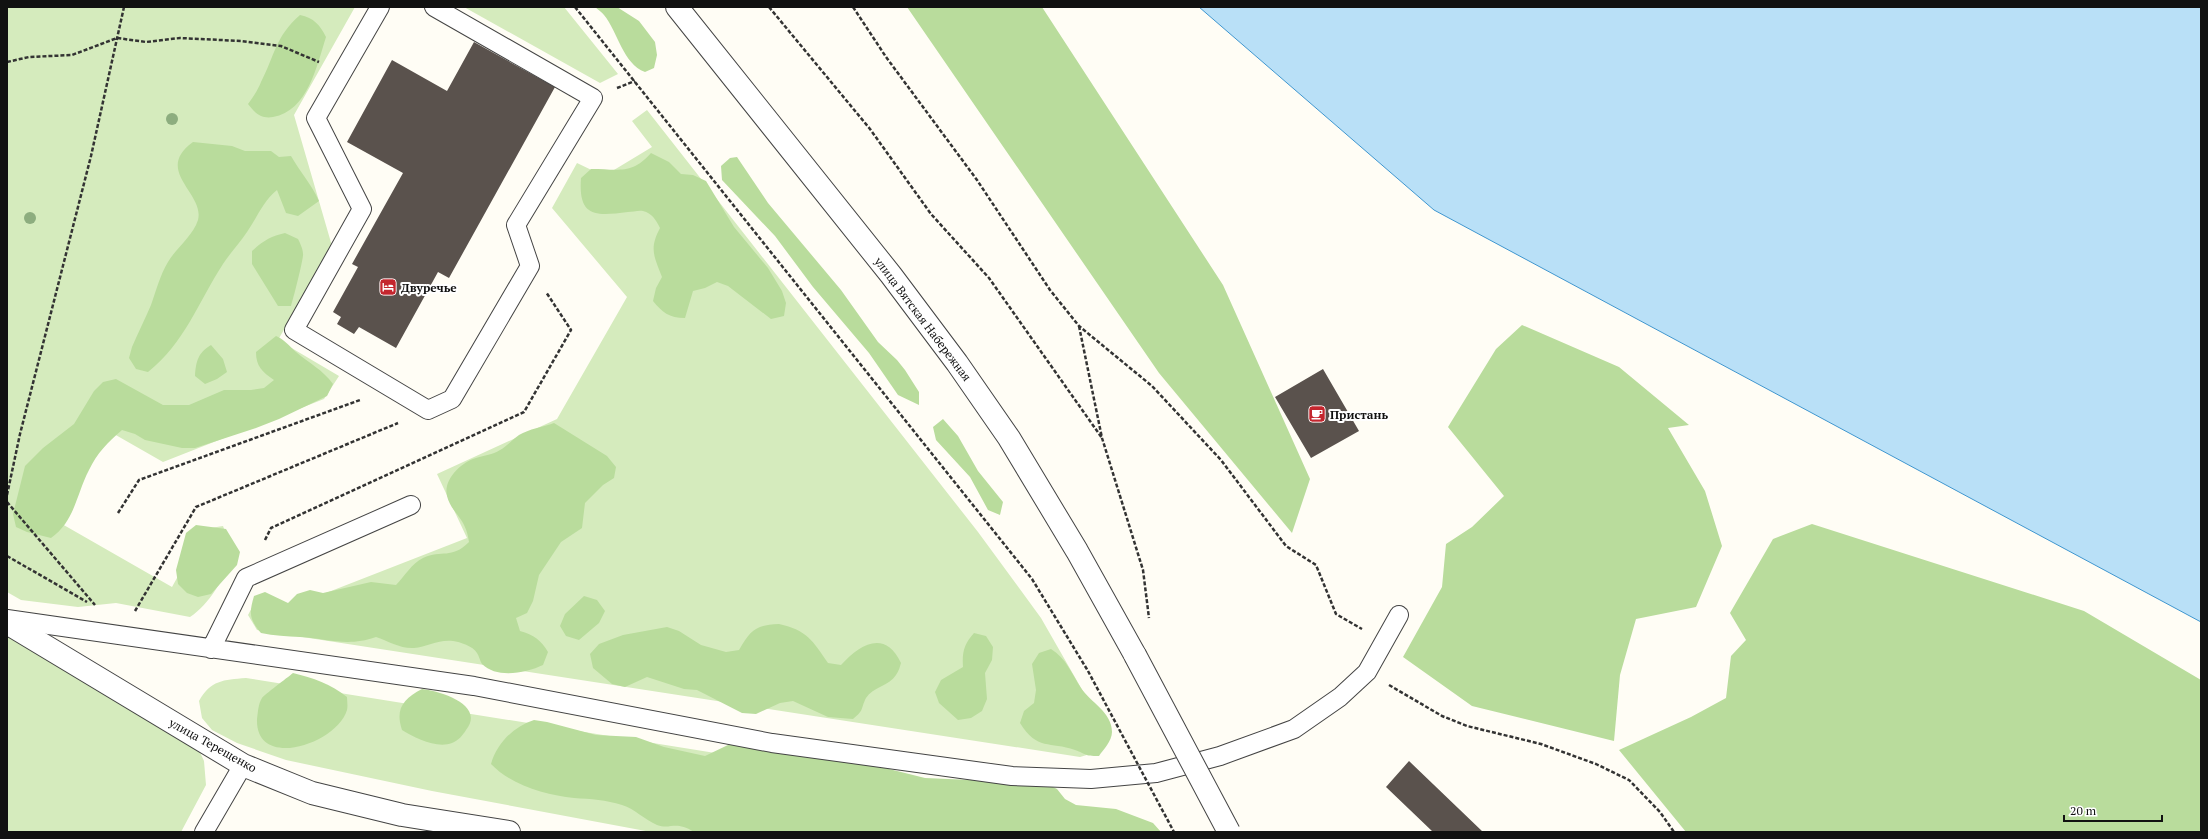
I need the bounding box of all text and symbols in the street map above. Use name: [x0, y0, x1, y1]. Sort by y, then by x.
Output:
street label: улица Вятская Набережная: [871, 253, 975, 384]
hotel icon: Двуречье: [378, 277, 398, 297]
place label: Двуречье: [401, 280, 457, 295]
cafe icon: Пристань: [1307, 404, 1327, 424]
place label: Пристань: [1330, 407, 1388, 422]
street label: улица Терещенко: [166, 714, 260, 775]
scale bar: [2064, 797, 2162, 823]
text: 20 m: [2070, 803, 2097, 818]

